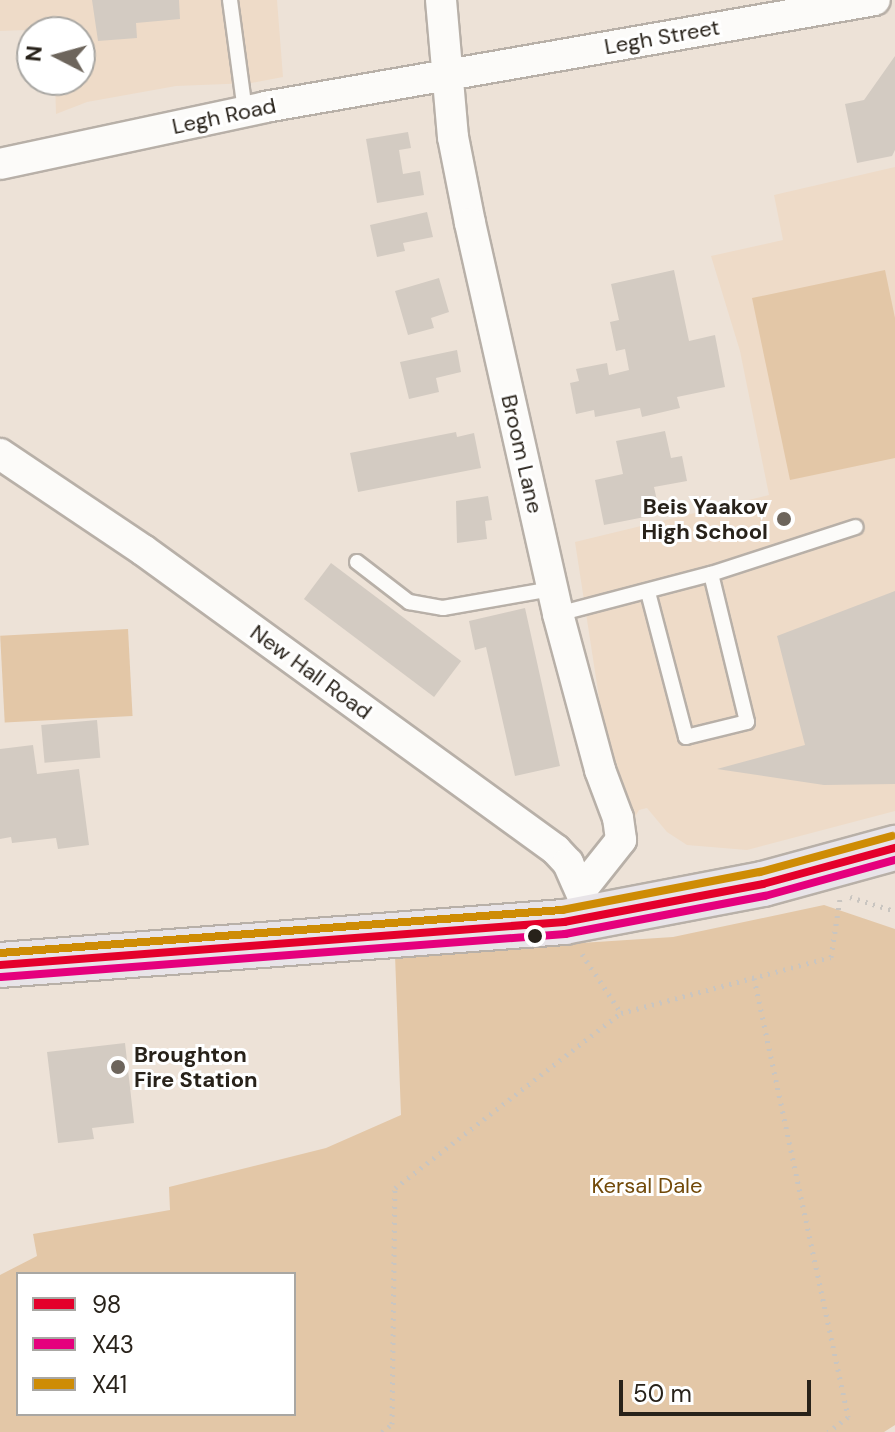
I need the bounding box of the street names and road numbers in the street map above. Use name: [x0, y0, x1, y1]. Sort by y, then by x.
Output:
street label: Legh Street: [602, 14, 722, 60]
street label: Legh Road: [170, 92, 278, 140]
street label: Broom Lane: [496, 392, 548, 516]
street label: New Hall Road: [245, 619, 377, 725]

